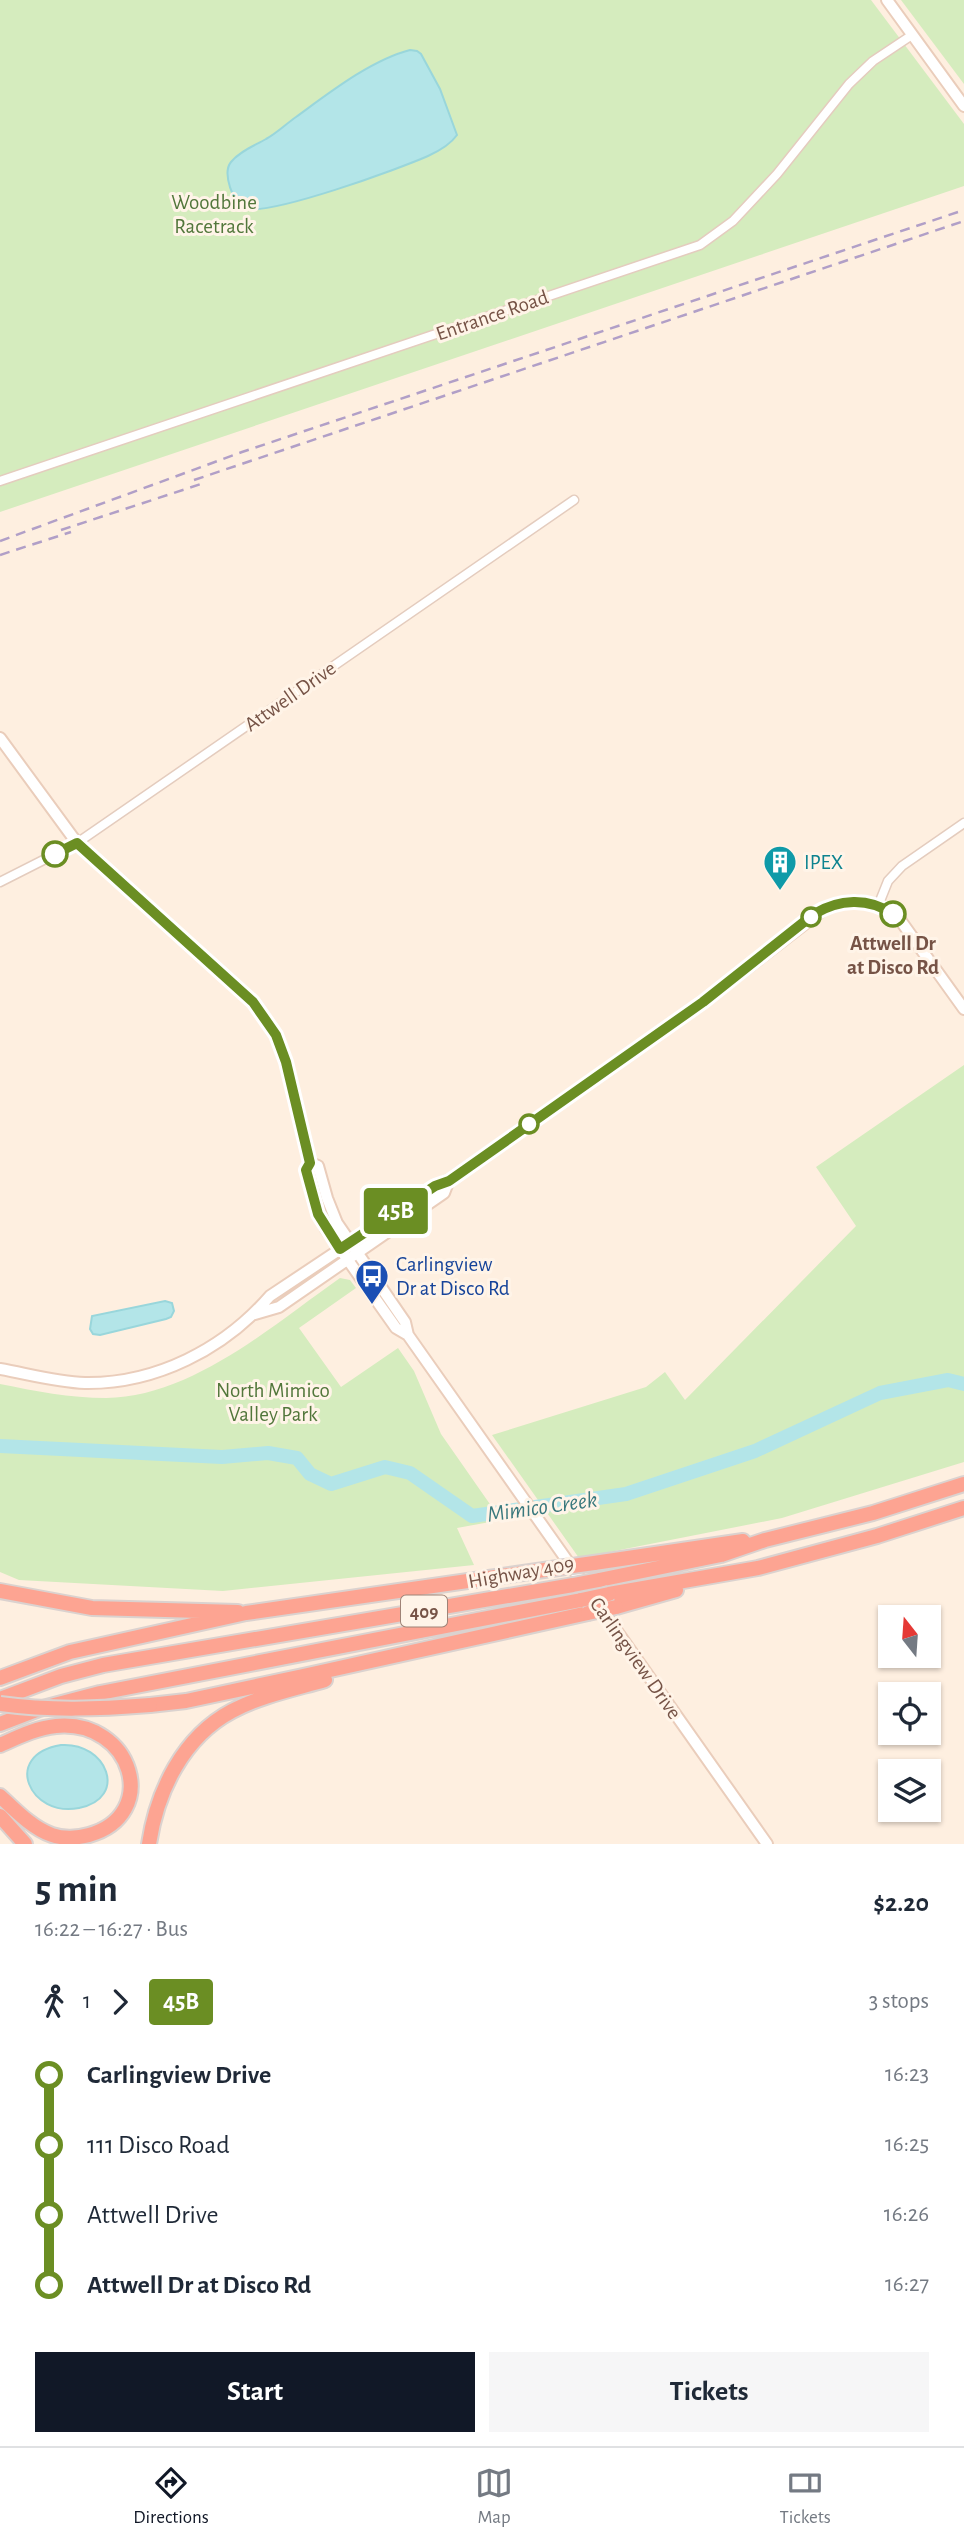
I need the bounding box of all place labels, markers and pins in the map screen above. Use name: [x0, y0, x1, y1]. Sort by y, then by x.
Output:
unlabelled marker: [42, 841, 68, 867]
building icon: IPEX: [761, 843, 799, 892]
place label: IPEX: [804, 852, 843, 873]
marker: Attwell Dr at Disco Rd: [880, 901, 906, 927]
unlabelled marker: [801, 907, 821, 927]
place label: Attwell Dr at Disco Rd: [847, 933, 939, 978]
unlabelled marker: [519, 1114, 539, 1134]
place label: Carlingview Dr at Disco Rd: [396, 1254, 510, 1299]
bus stop icon: Carlingview Dr at Disco Rd: [353, 1257, 391, 1306]

